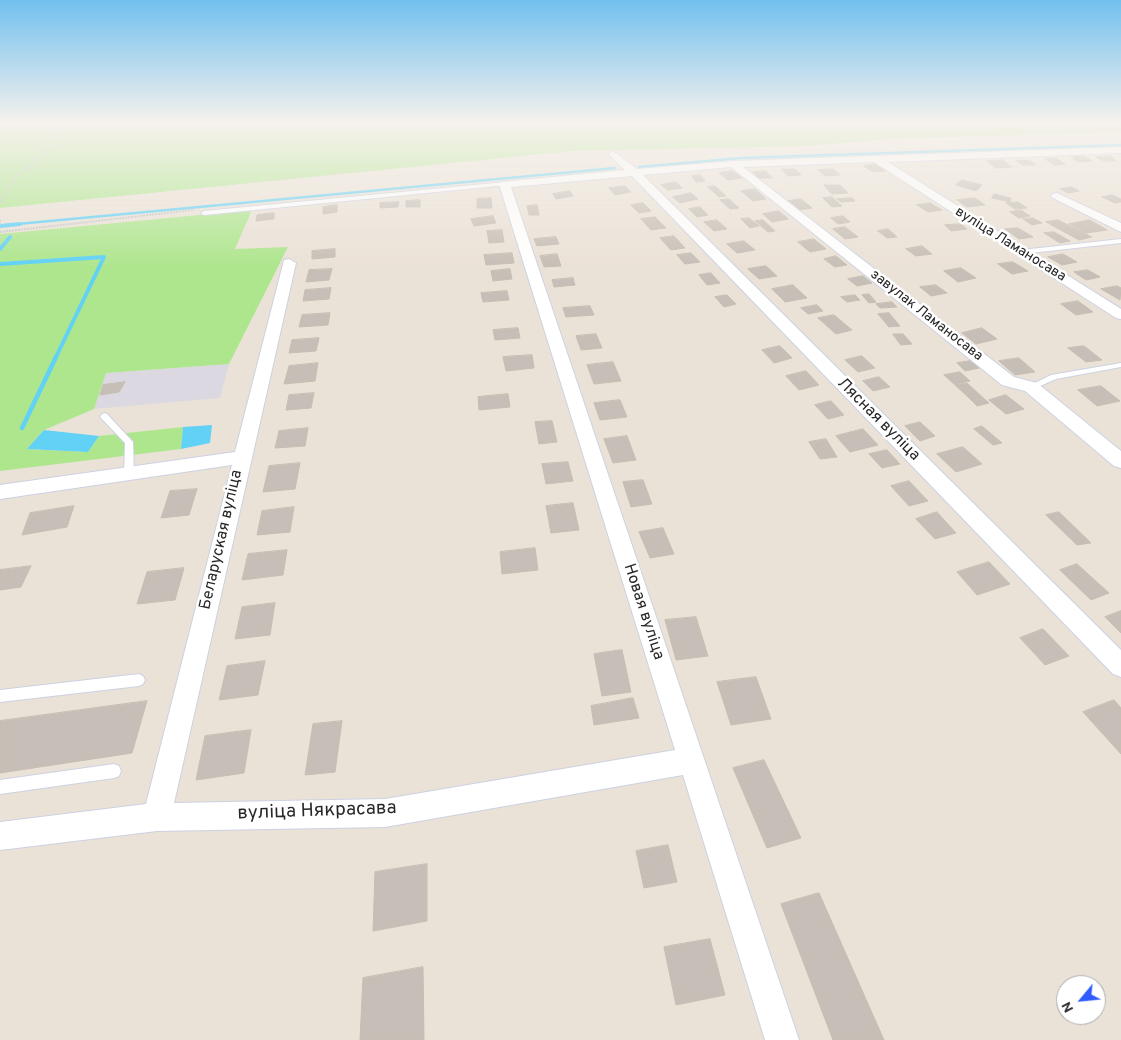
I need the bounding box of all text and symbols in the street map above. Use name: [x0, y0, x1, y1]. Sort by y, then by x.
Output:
street label: вуліца Ламаносава: [951, 204, 1069, 286]
street label: завулак Ламаносава: [866, 267, 986, 365]
street label: Лясная вуліца: [833, 375, 923, 465]
street label: Беларуская вуліца: [197, 468, 247, 612]
street label: Новая вуліца: [618, 562, 668, 662]
street label: вуліца Някрасава: [237, 798, 397, 826]
north arrow: [1056, 975, 1106, 1025]
text: N: [1058, 998, 1078, 1015]

